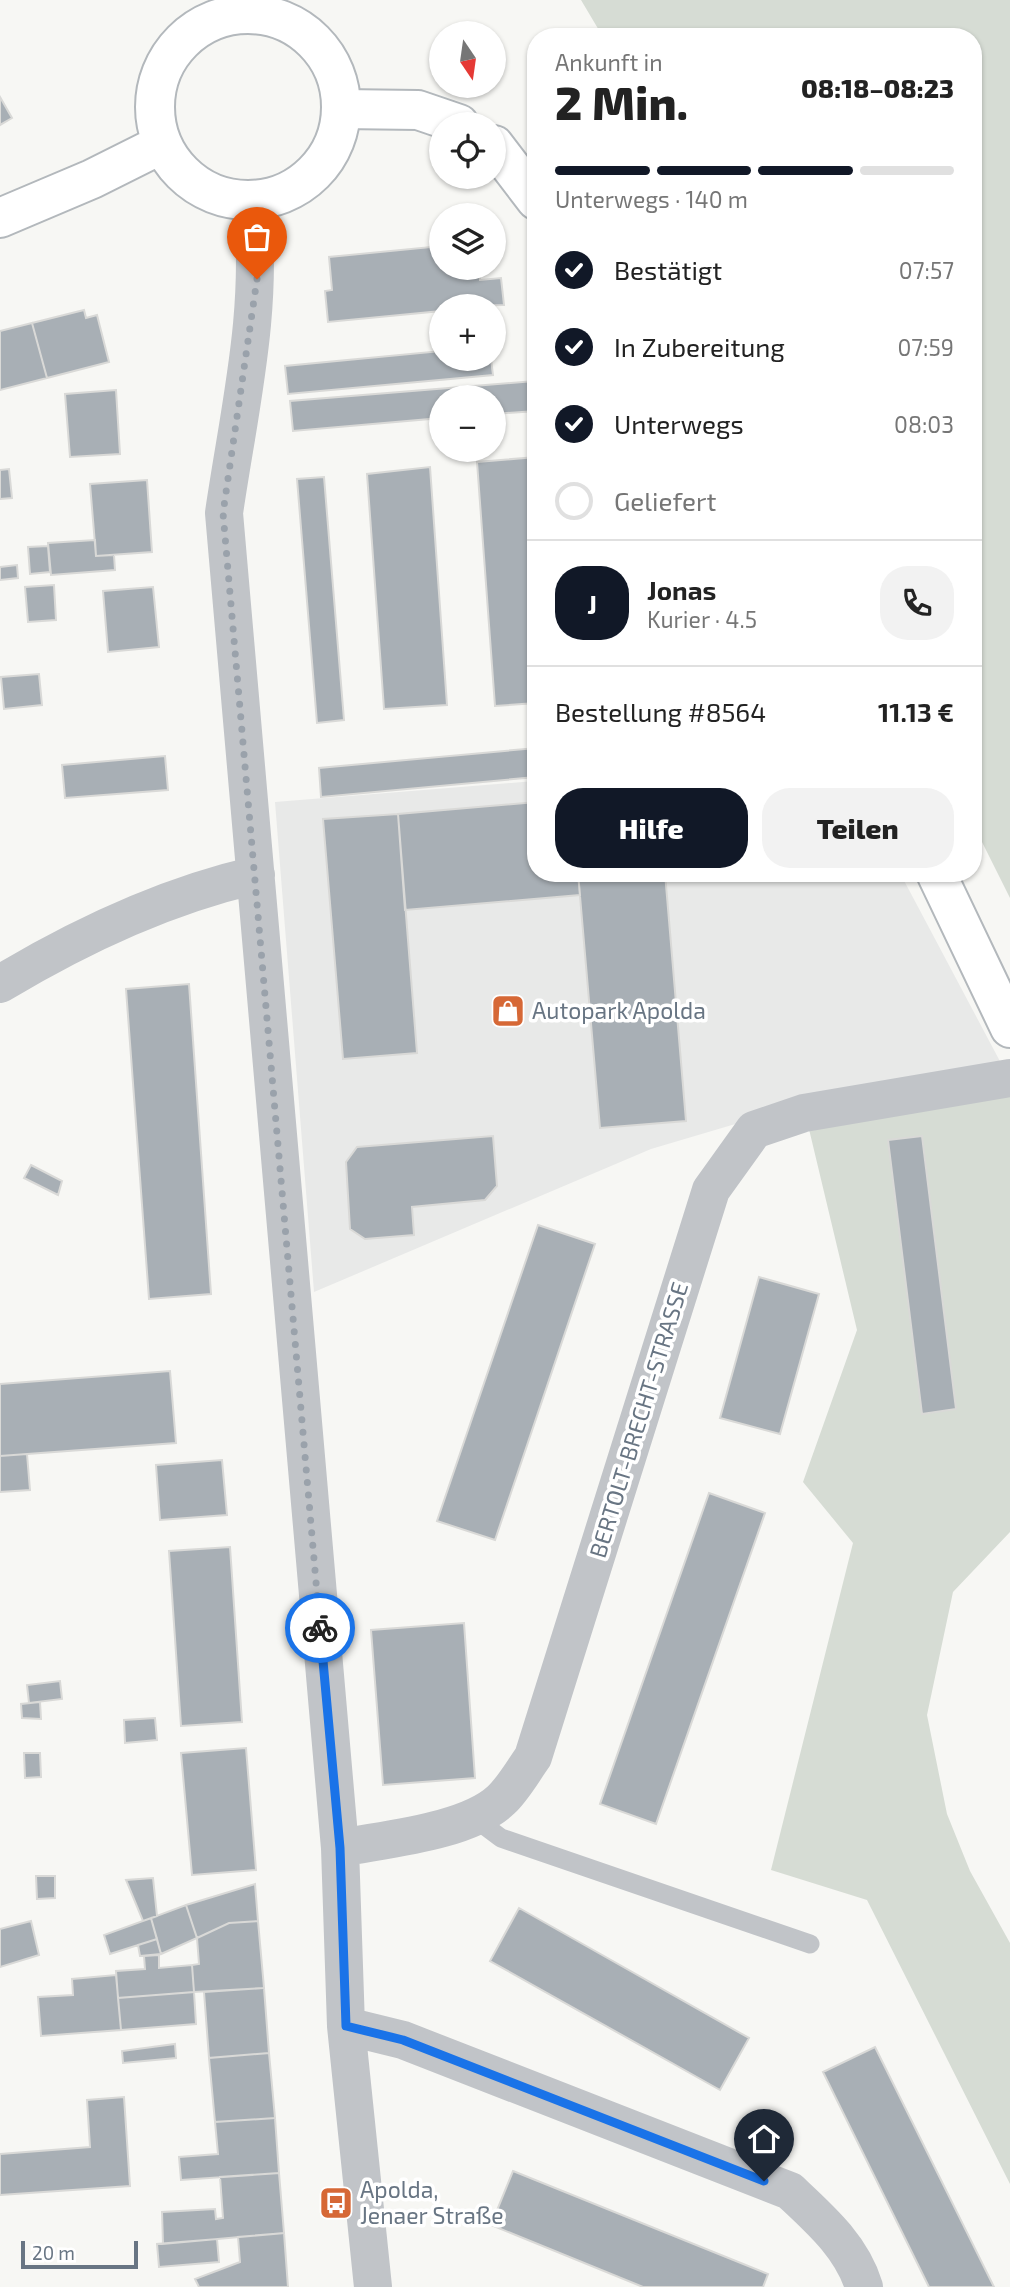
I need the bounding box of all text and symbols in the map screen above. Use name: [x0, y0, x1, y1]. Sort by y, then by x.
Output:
north arrow: [429, 21, 506, 98]
map controls: [429, 21, 506, 462]
text: Ankunft in: [555, 48, 663, 76]
text: 08:18–08:23: [801, 72, 954, 103]
text: 2 Min.: [555, 74, 688, 129]
button: locate: [429, 112, 506, 189]
text: Unterwegs · 140 m: [555, 185, 748, 213]
button: layers: [429, 203, 506, 280]
pin: [227, 207, 287, 279]
icon: bag: [238, 218, 276, 256]
icon: check: [555, 251, 593, 289]
text: Bestätigt: [614, 254, 722, 285]
text: 07:57: [899, 256, 954, 284]
button: +: [429, 294, 506, 371]
icon: check: [555, 328, 593, 366]
text: In Zubereitung: [614, 331, 785, 362]
text: 07:59: [897, 333, 954, 361]
button: −: [429, 385, 506, 462]
icon: check: [555, 405, 593, 443]
text: Unterwegs: [614, 408, 744, 439]
text: 08:03: [894, 410, 954, 438]
text: Geliefert: [614, 485, 716, 516]
button: phone: [880, 566, 954, 640]
text: Jonas: [647, 574, 716, 605]
text: J: [587, 588, 597, 619]
text: Kurier · 4.5: [647, 605, 757, 633]
text: Bestellung #8564: [555, 696, 766, 727]
text: 11.13 €: [878, 696, 954, 727]
button: Hilfe: [555, 788, 748, 868]
button: Teilen: [762, 788, 954, 868]
shop icon: Autopark Apolda: [489, 992, 527, 1030]
place label: Autopark Apolda: [532, 996, 706, 1024]
street label: BERTOLT-BRECHT-STRASSE: [583, 1279, 693, 1561]
courier: [285, 1593, 355, 1663]
icon: bike: [301, 1609, 339, 1647]
pin: [734, 2109, 794, 2181]
icon: home: [745, 2120, 783, 2158]
place label: Apolda, Jenaer Straße: [360, 2175, 504, 2229]
bus stop icon: Apolda, Jenaer Straße: [317, 2184, 355, 2222]
scale bar: [21, 2238, 138, 2270]
text: 20 m: [32, 2241, 75, 2264]

